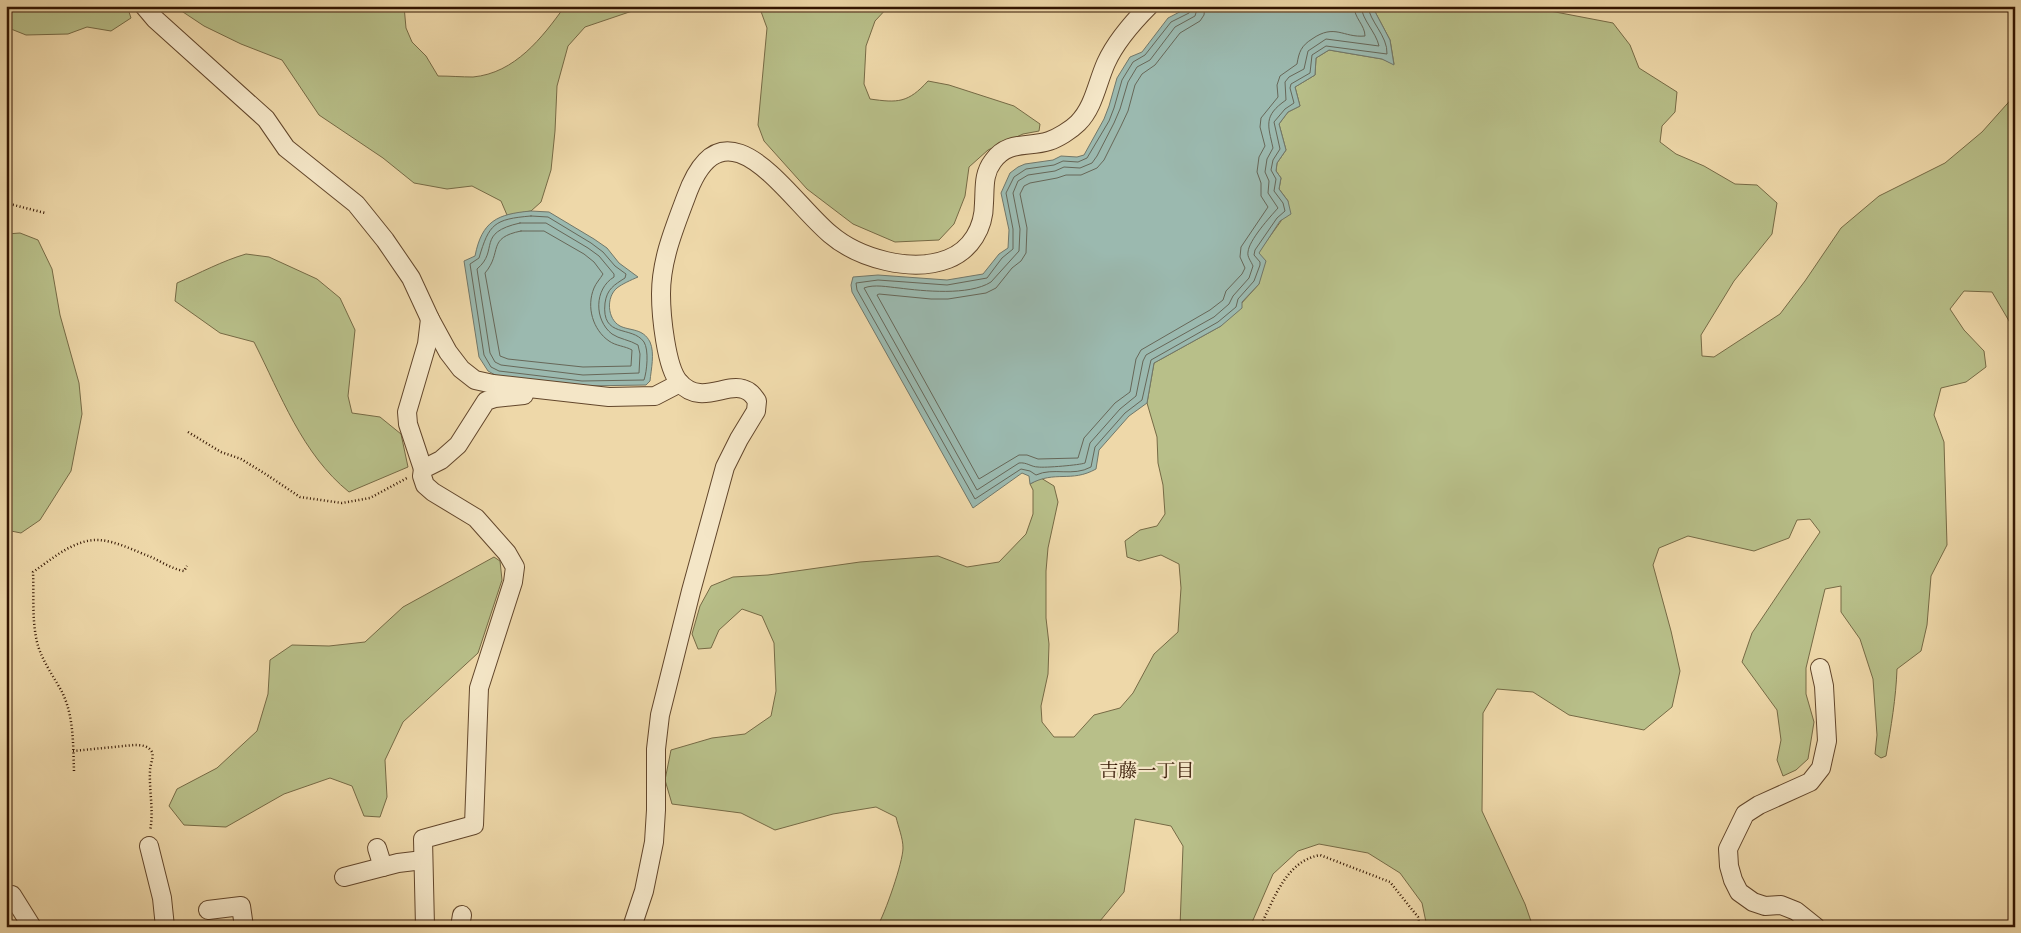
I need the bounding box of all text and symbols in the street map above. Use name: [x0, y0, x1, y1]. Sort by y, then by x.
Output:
district label: 吉藤一丁目: [1099, 759, 1195, 785]

